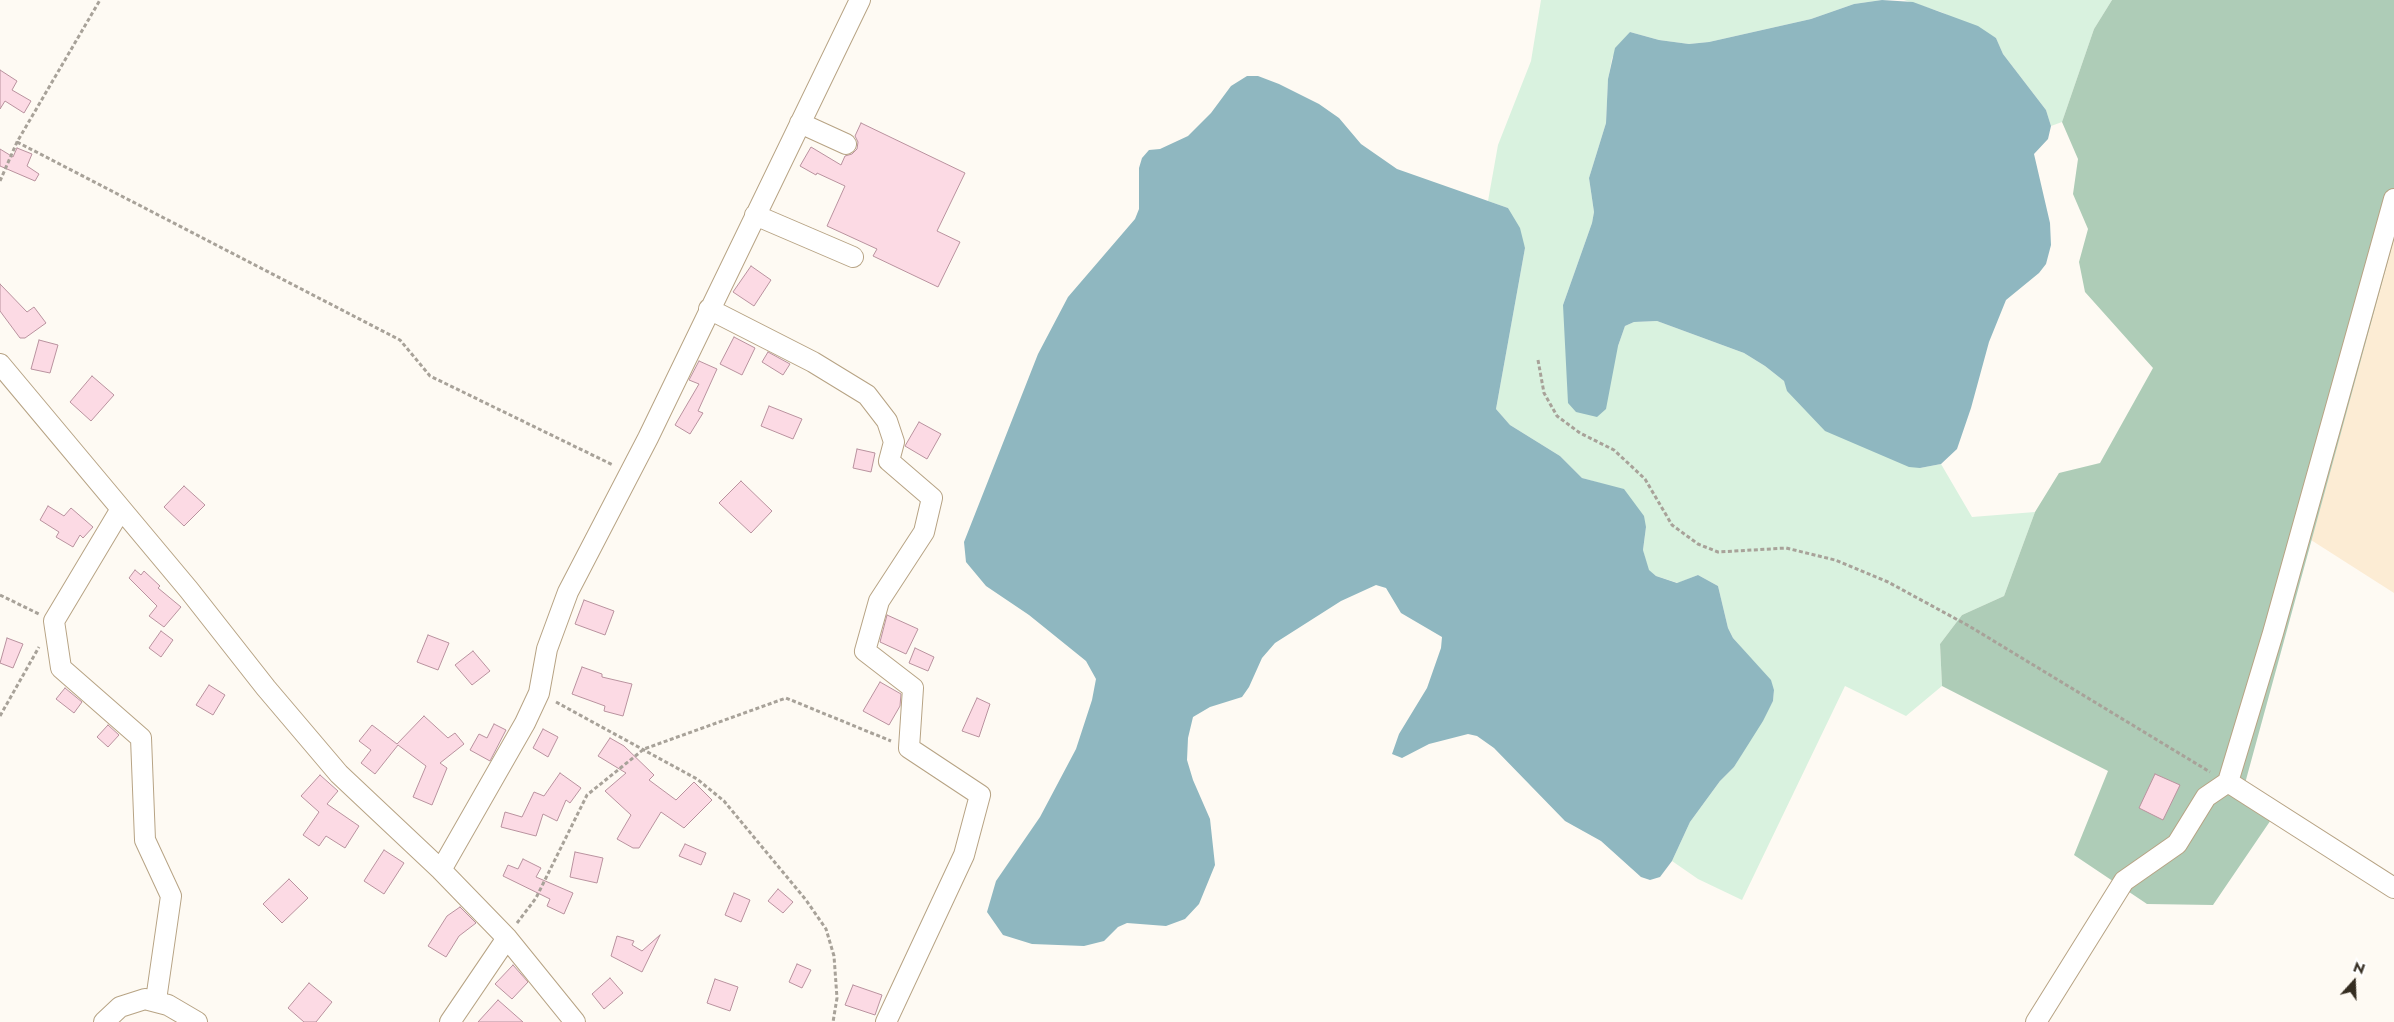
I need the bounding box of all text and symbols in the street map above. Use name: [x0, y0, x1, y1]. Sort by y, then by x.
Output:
north arrow: [2329, 957, 2379, 1007]
text: N: [2350, 957, 2368, 979]

